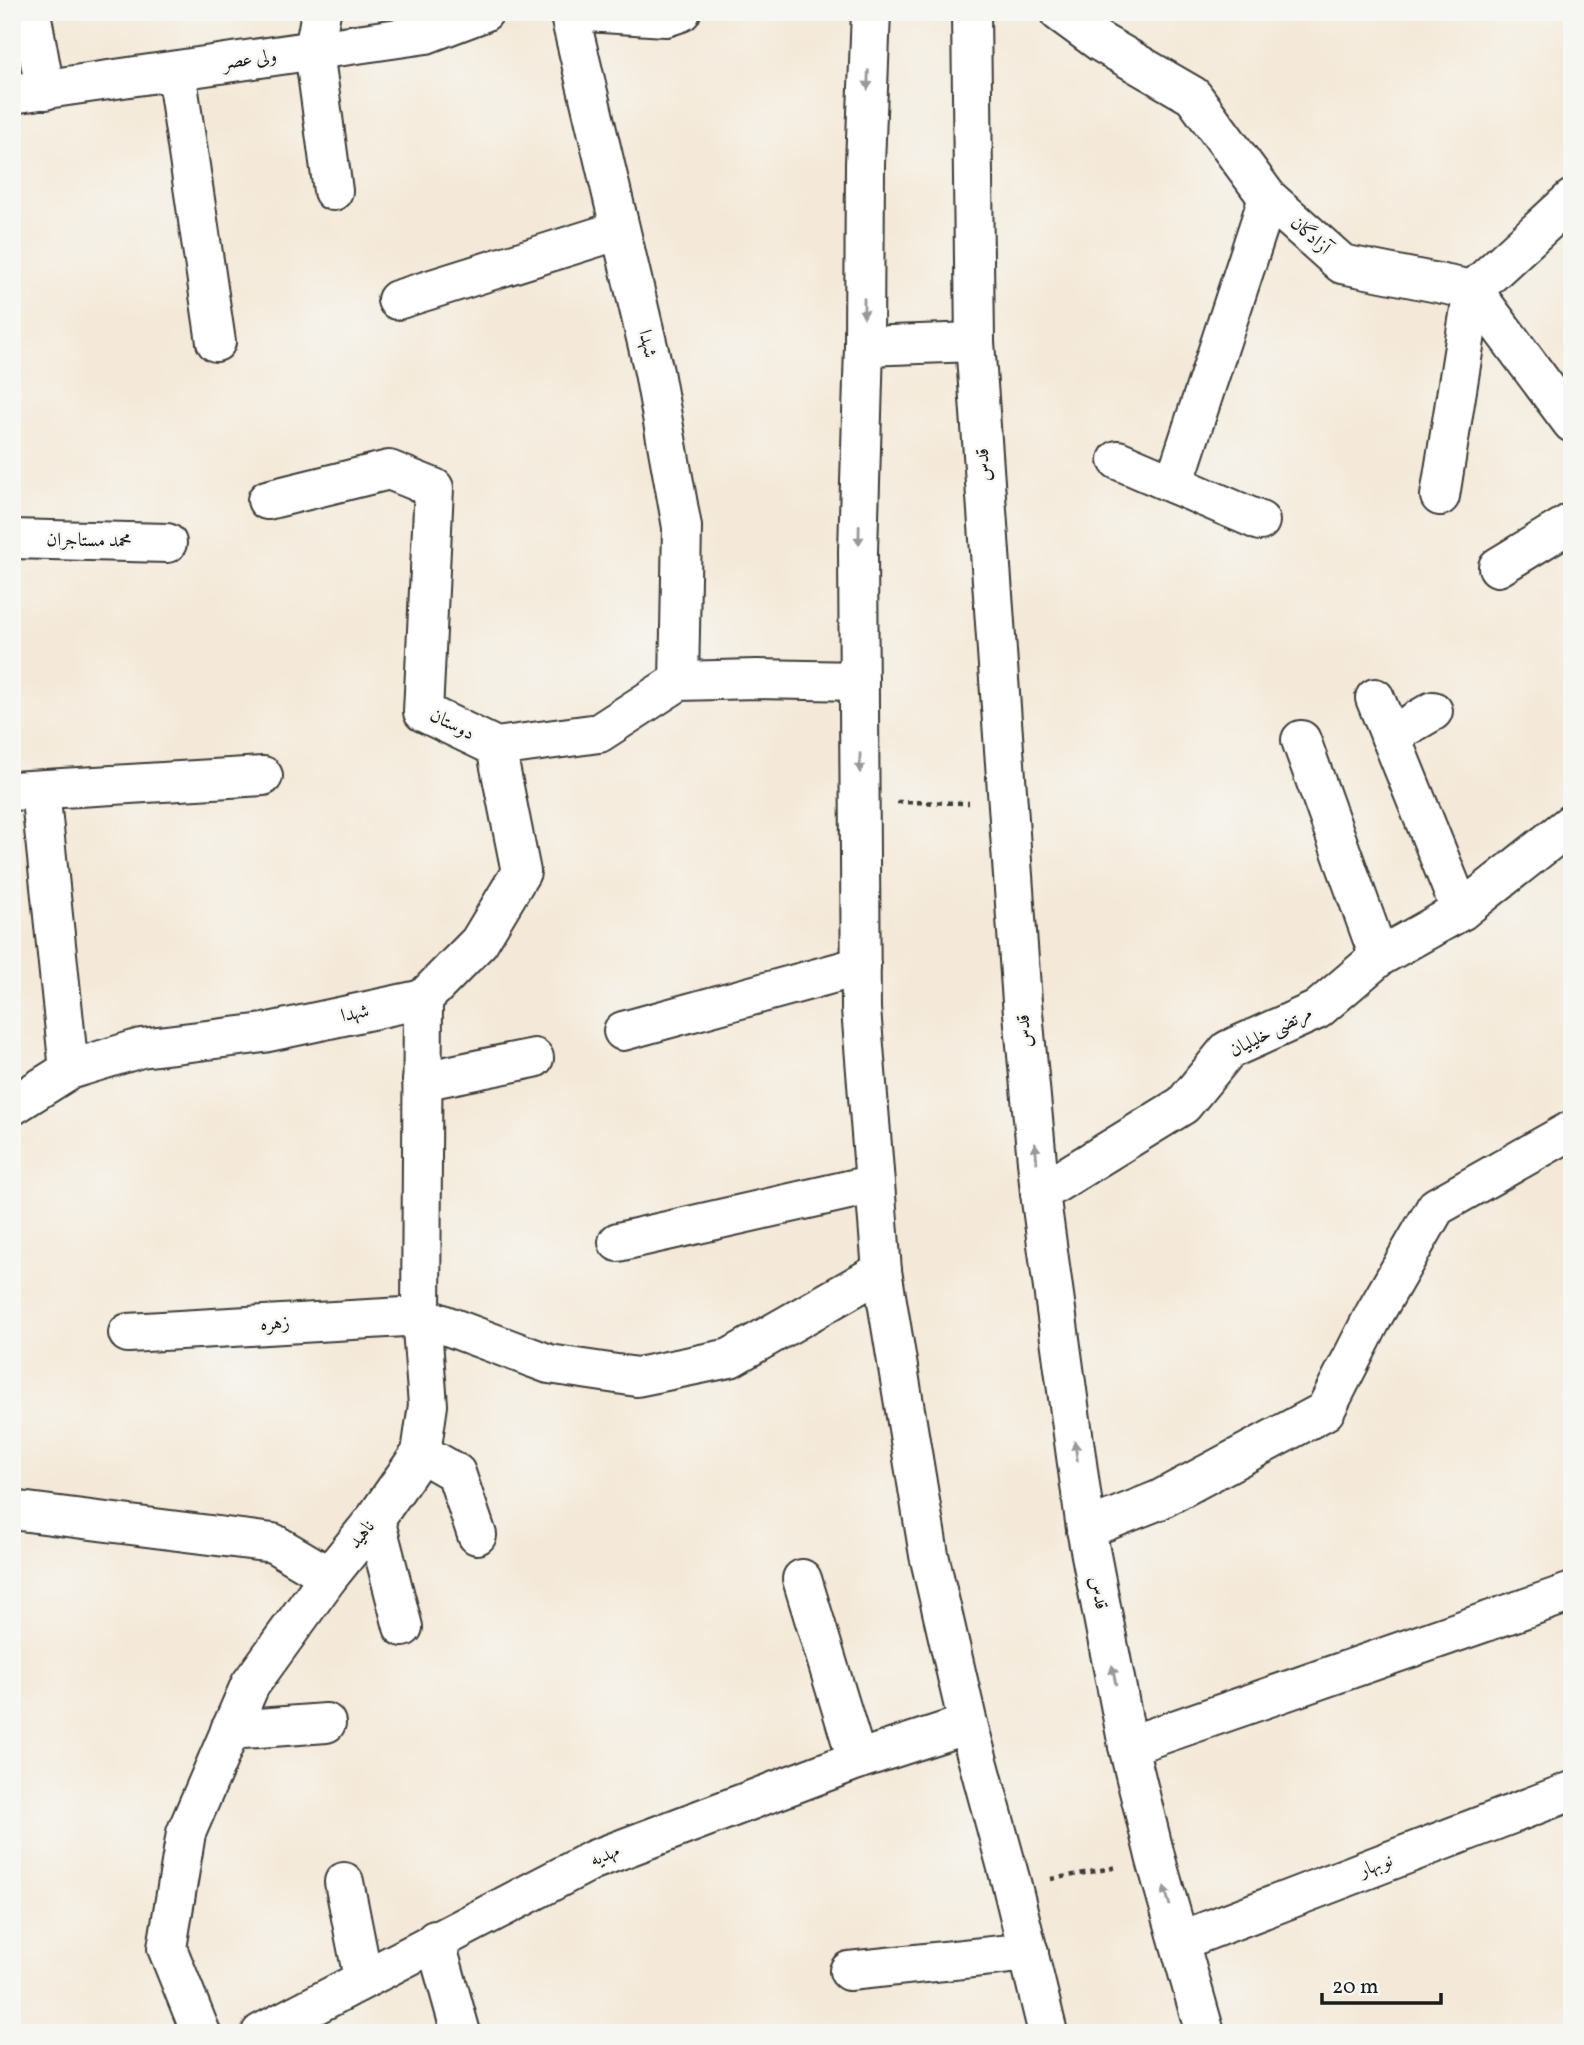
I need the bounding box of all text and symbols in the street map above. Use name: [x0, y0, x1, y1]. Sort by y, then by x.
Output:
street label: ولی عصر: [219, 43, 279, 77]
one-way arrow: [862, 70, 874, 92]
street label: آزادگان: [1284, 211, 1337, 262]
one-way arrow: [858, 297, 870, 319]
street label: شهدا: [631, 327, 663, 361]
street label: قدس: [970, 447, 998, 483]
one-way arrow: [853, 525, 865, 547]
street label: محمد مستاجران: [46, 527, 132, 555]
street label: دوستان: [425, 703, 479, 747]
one-way arrow: [854, 752, 865, 774]
street label: شهدا: [338, 998, 372, 1030]
street label: مرتضی خلیلیان: [1225, 1000, 1317, 1064]
street label: قدس: [1011, 1013, 1039, 1049]
one-way arrow: [1030, 1141, 1041, 1163]
street label: زهره: [259, 1310, 291, 1338]
one-way arrow: [1070, 1440, 1081, 1462]
street label: ناهید: [342, 1515, 382, 1555]
street label: قدس: [1082, 1574, 1114, 1612]
one-way arrow: [1109, 1664, 1120, 1686]
street label: مهدیه: [586, 1838, 624, 1874]
street label: نوبهار: [1354, 1848, 1396, 1885]
one-way arrow: [1161, 1886, 1171, 1907]
scale bar: [1322, 1961, 1440, 2005]
text: 20 m: [1332, 1973, 1378, 2002]

